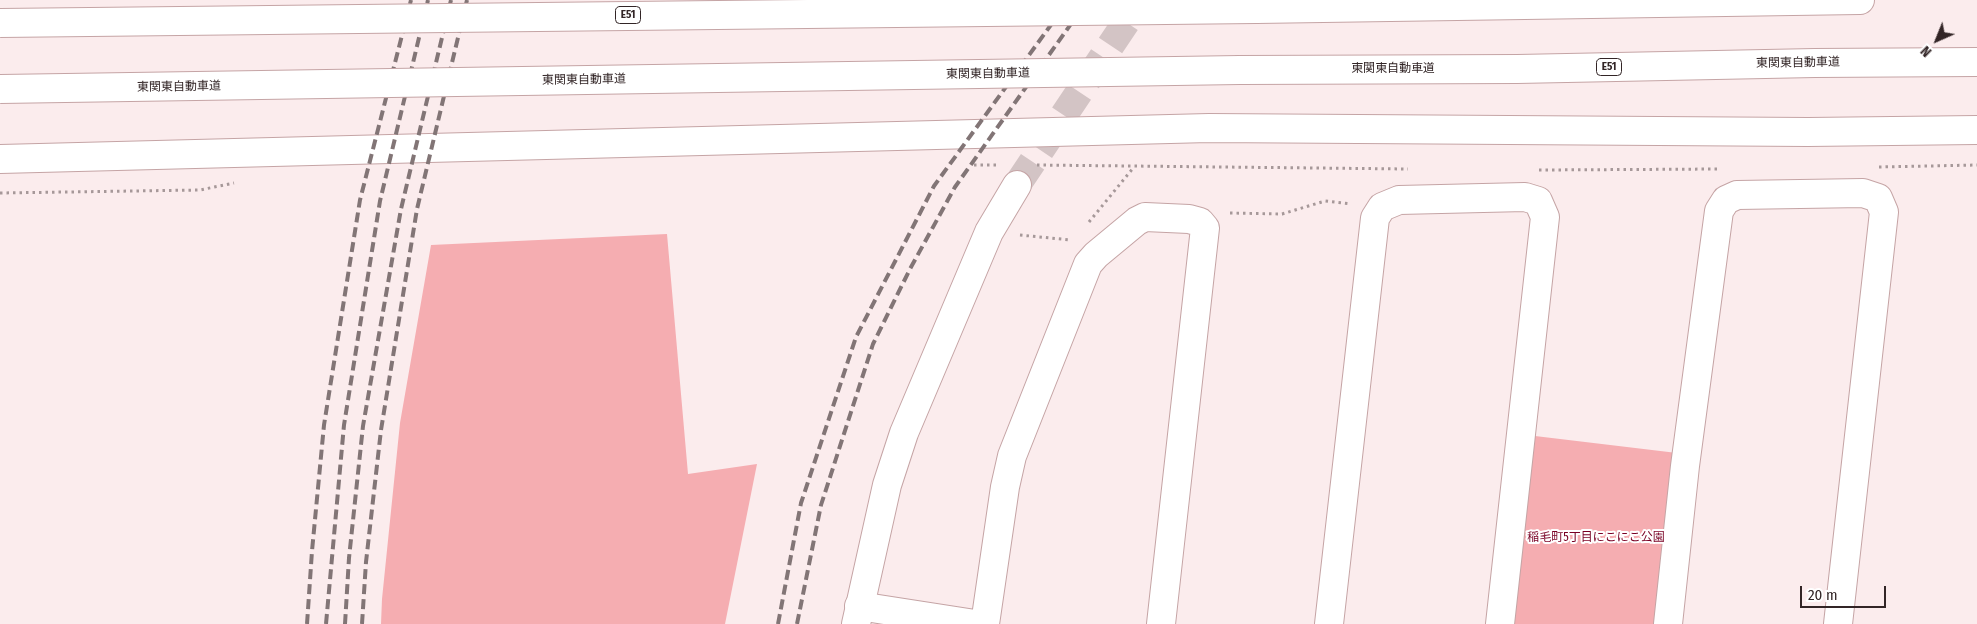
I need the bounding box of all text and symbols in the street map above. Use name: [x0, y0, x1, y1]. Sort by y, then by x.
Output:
road number: E51: [616, 6, 640, 24]
north arrow: [1912, 15, 1962, 65]
text: N: [1917, 42, 1935, 60]
street label: 東関東自動車道: [1756, 55, 1840, 71]
road number: E51: [1596, 58, 1622, 76]
street label: 東関東自動車道: [1351, 62, 1435, 76]
street label: 東関東自動車道: [946, 66, 1030, 82]
street label: 東関東自動車道: [542, 72, 626, 88]
street label: 東関東自動車道: [137, 79, 221, 95]
park label: 稲毛町5丁目にこにこ公園: [1527, 531, 1665, 545]
scale bar: [1802, 576, 1888, 608]
text: 20 m: [1808, 586, 1838, 604]

